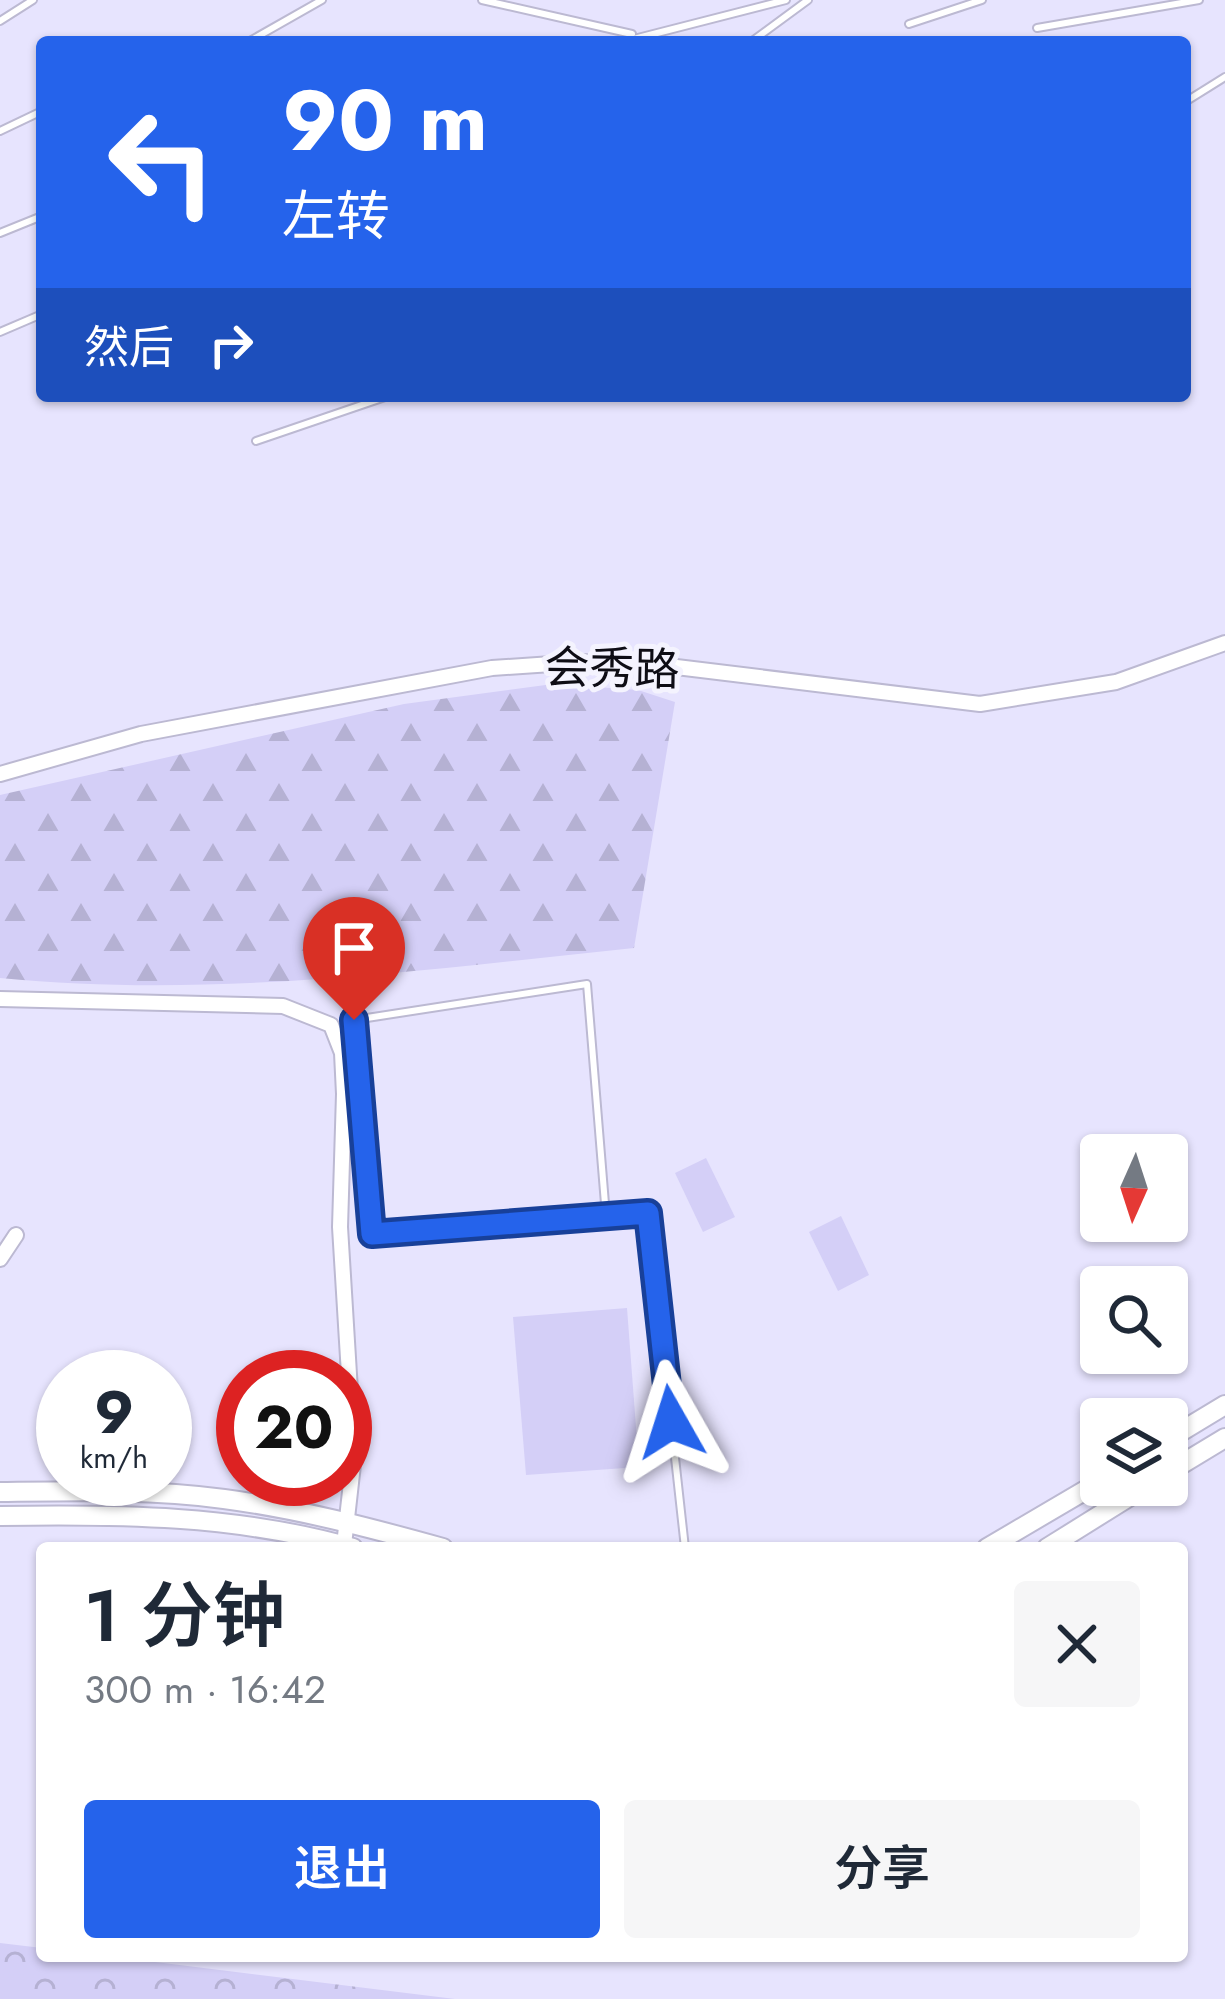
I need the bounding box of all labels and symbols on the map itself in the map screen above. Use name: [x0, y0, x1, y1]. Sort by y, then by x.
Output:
street label: 会秀路: [544, 635, 680, 702]
pin: [303, 897, 405, 1020]
north arrow: [1080, 1134, 1188, 1242]
speed limit sign: 20: [216, 1350, 372, 1506]
position arrow: [608, 1359, 734, 1485]

